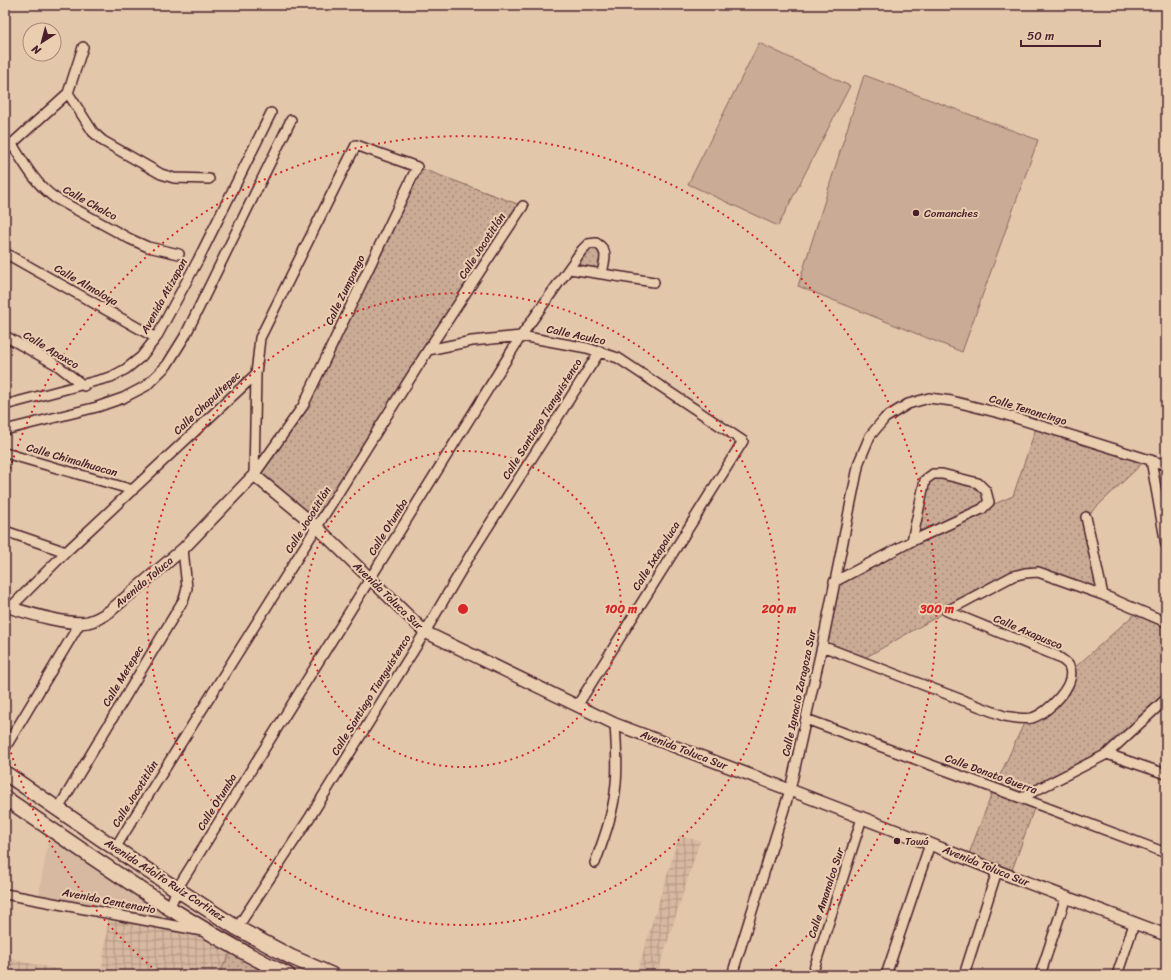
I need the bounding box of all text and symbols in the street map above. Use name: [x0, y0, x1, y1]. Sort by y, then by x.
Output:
north arrow: [22, 22, 62, 62]
scale bar: [1021, 22, 1100, 48]
text: 50 m: [1027, 25, 1054, 47]
text: N: [27, 40, 46, 60]
street label: Calle Chalco: [59, 180, 121, 226]
place label: Comanches: [924, 204, 979, 223]
marker: Comanches: [911, 208, 921, 218]
street label: Calle Jocotitlán: [453, 209, 511, 283]
street label: Calle Zumpango: [320, 251, 370, 328]
street label: Avenida Atizapan: [135, 255, 193, 338]
street label: Calle Almoloya: [50, 259, 122, 311]
street label: Calle Aculco: [545, 319, 608, 351]
street label: Calle Apaxco: [19, 326, 83, 374]
street label: Calle Santiago Tianguistenco: [497, 354, 587, 483]
street label: Calle Chapultepec: [169, 366, 246, 440]
street label: Calle Tenancingo: [987, 389, 1070, 431]
street label: Calle Chimalhuacan: [24, 438, 120, 482]
street label: Calle Jocotitlán: [280, 483, 336, 557]
street label: Calle Otumba: [363, 494, 413, 559]
street label: Calle Ixtapaluca: [627, 517, 685, 594]
street label: Avenida Toluca: [110, 551, 178, 613]
street label: Avenida Toluca Sur: [348, 556, 428, 635]
text: 100 m: [605, 598, 638, 620]
text: 200 m: [761, 598, 797, 620]
text: 300 m: [919, 598, 955, 620]
centre of rings: [456, 602, 470, 616]
street label: Calle Axapusco: [991, 609, 1066, 655]
street label: Calle Ignacio Zaragoza Sur: [776, 627, 822, 758]
street label: Calle Santiago Tianguistenco: [326, 630, 416, 759]
street label: Calle Metepec: [97, 641, 149, 710]
street label: Avenida Toluca Sur: [637, 724, 731, 776]
street label: Calle Donato Guerra: [942, 749, 1040, 800]
street label: Calle Jocotitlán: [107, 757, 163, 831]
street label: Calle Otumba: [192, 769, 242, 834]
place label: Tawá: [905, 832, 929, 851]
street label: Avenida Adolfo Ruiz Cortinez: [100, 833, 230, 927]
marker: Tawá: [892, 836, 902, 846]
street label: Avenida Toluca Sur: [939, 840, 1033, 892]
street label: Calle Amanalco Sur: [802, 844, 850, 941]
street label: Avenida Centenario: [60, 882, 158, 919]

